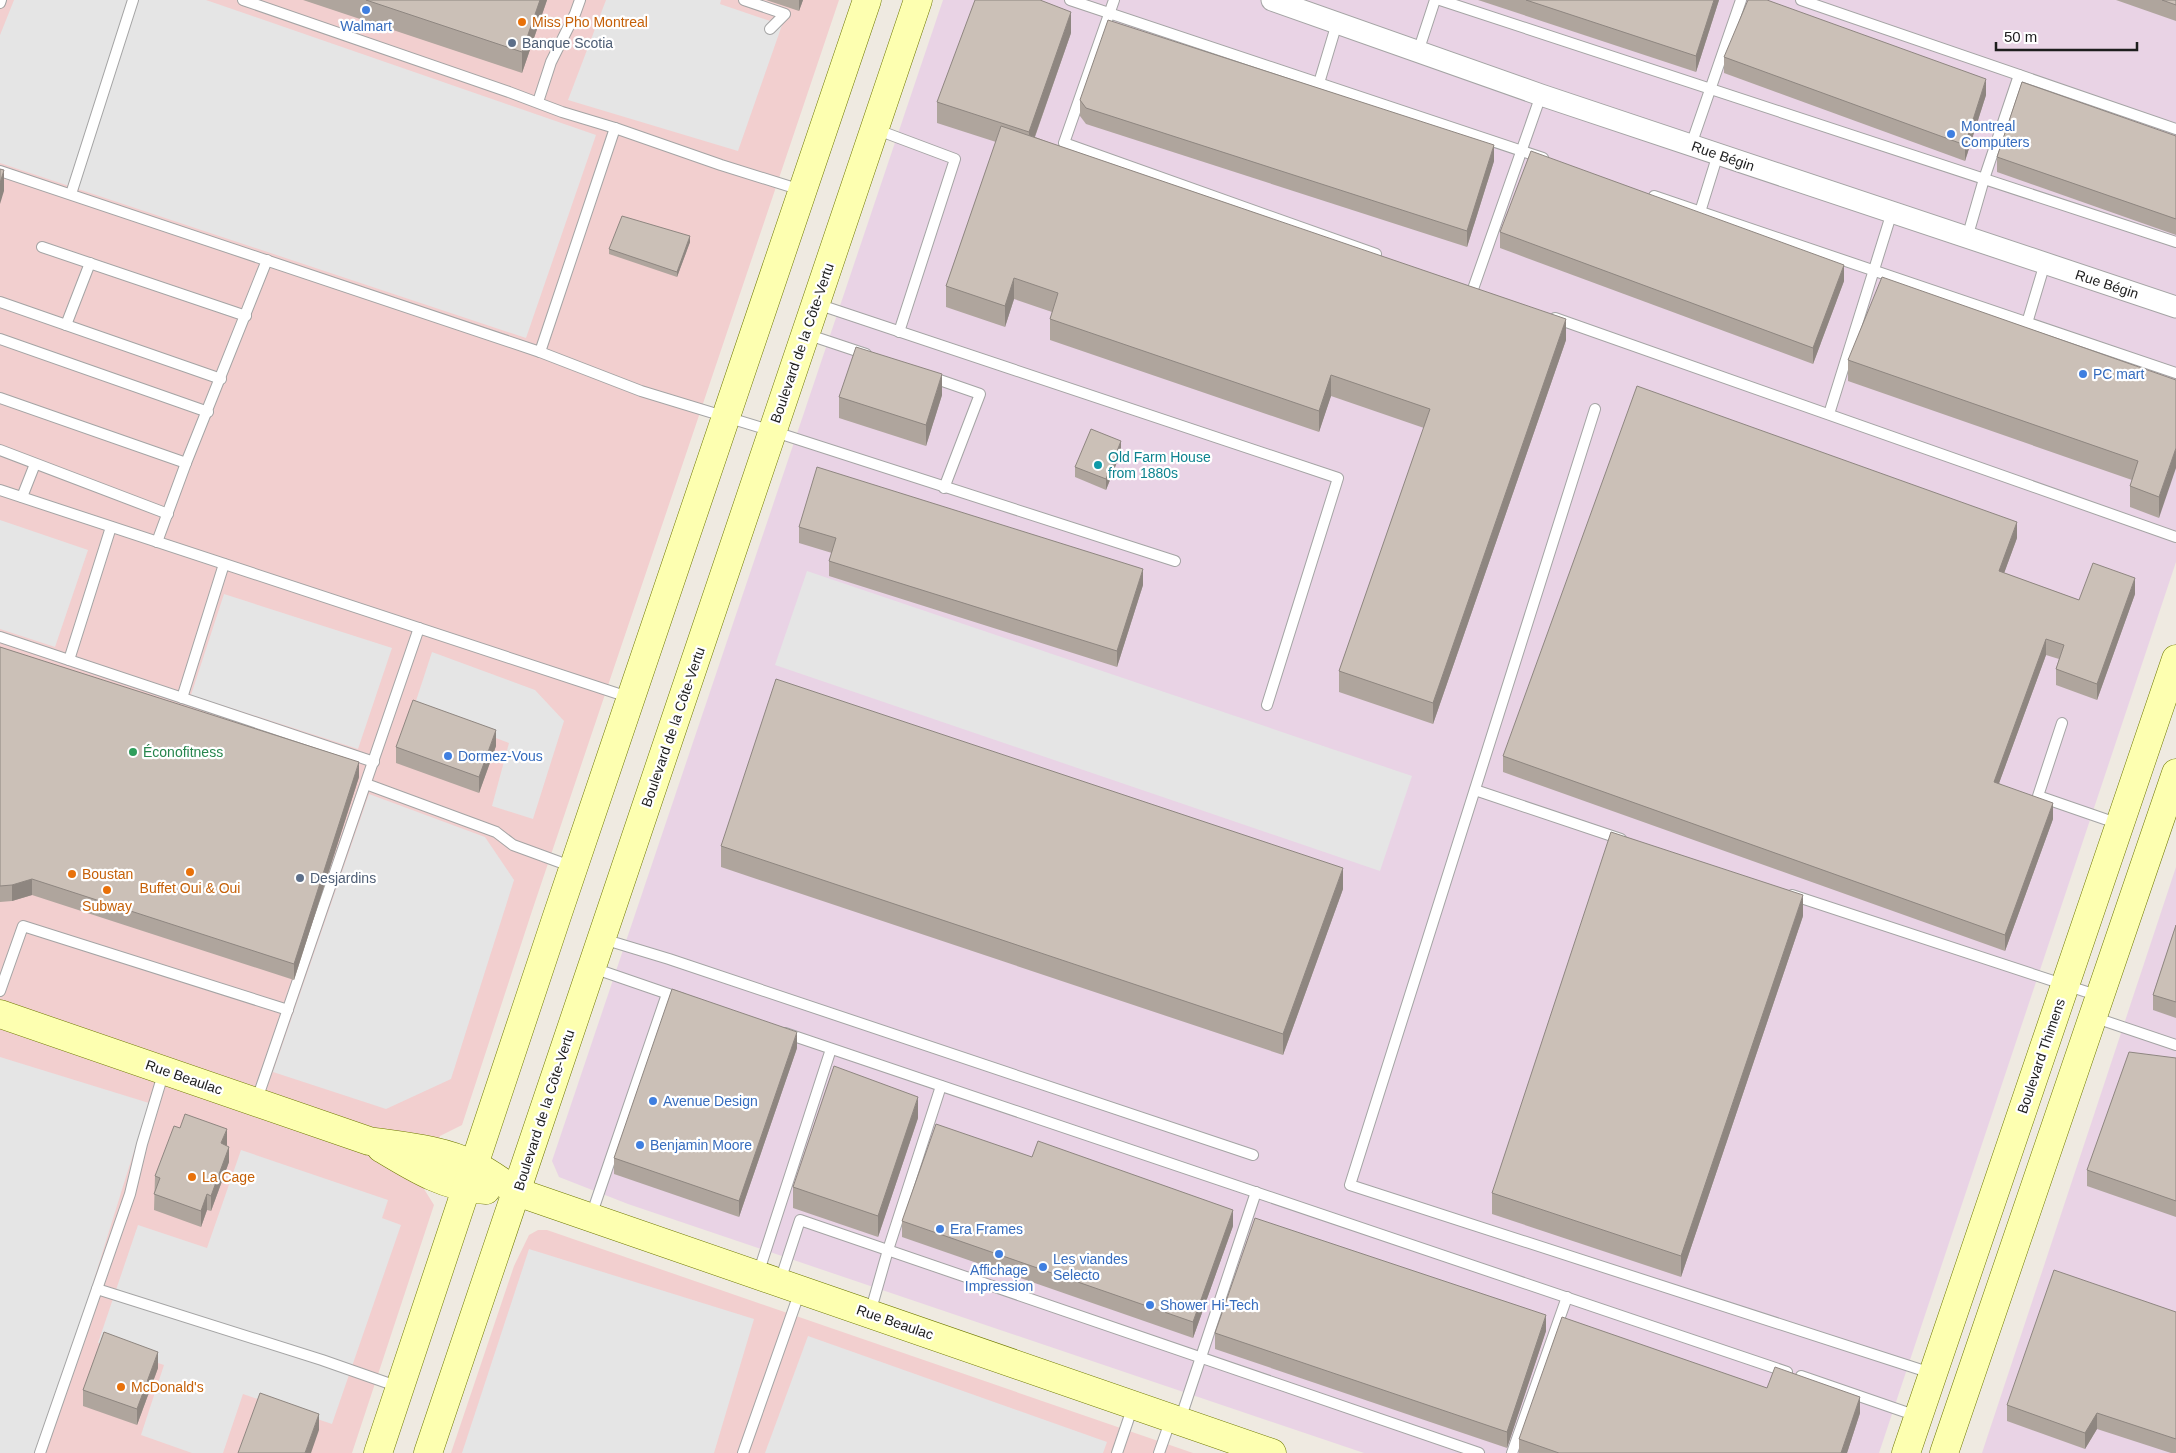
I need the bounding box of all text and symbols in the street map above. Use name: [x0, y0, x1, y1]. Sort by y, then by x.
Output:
marker: Walmart: [360, 4, 372, 16]
place label: Miss Pho Montreal: [532, 14, 648, 30]
marker: Miss Pho Montreal: [516, 16, 528, 28]
place label: Walmart: [340, 18, 392, 34]
scale bar: [1996, 20, 2137, 52]
text: 50 m: [2004, 28, 2037, 45]
place label: Banque Scotia: [522, 35, 613, 51]
marker: Banque Scotia: [506, 37, 518, 49]
place label: Montreal Computers: [1961, 118, 2029, 150]
marker: Montreal Computers: [1945, 128, 1957, 140]
street label: Rue Bégin: [1689, 138, 1757, 174]
street label: Boulevard de la Côte-Vertu: [767, 261, 837, 425]
street label: Rue Bégin: [2073, 266, 2141, 302]
place label: PC mart: [2093, 366, 2144, 382]
marker: PC mart: [2077, 368, 2089, 380]
place label: Old Farm House from 1880s: [1108, 449, 1211, 481]
marker: Old Farm House from 1880s: [1092, 459, 1104, 471]
street label: Boulevard de la Côte-Vertu: [638, 645, 708, 809]
place label: Éconofitness: [143, 744, 223, 760]
marker: Éconofitness: [127, 746, 139, 758]
place label: Dormez-Vous: [458, 748, 543, 764]
marker: Dormez-Vous: [442, 750, 454, 762]
place label: Boustan: [82, 866, 133, 882]
marker: Buffet Oui & Oui: [184, 866, 196, 878]
marker: Boustan: [66, 868, 78, 880]
place label: Desjardins: [310, 870, 376, 886]
marker: Desjardins: [294, 872, 306, 884]
place label: Buffet Oui & Oui: [140, 880, 240, 896]
marker: Subway: [101, 884, 113, 896]
place label: Subway: [82, 898, 132, 914]
street label: Boulevard Thimens: [2014, 996, 2068, 1116]
street label: Boulevard de la Côte-Vertu: [510, 1028, 578, 1192]
street label: Rue Beaulac: [143, 1056, 225, 1098]
place label: Avenue Design: [663, 1093, 758, 1109]
marker: Avenue Design: [647, 1095, 659, 1107]
place label: Benjamin Moore: [650, 1137, 752, 1153]
marker: Benjamin Moore: [634, 1139, 646, 1151]
place label: La Cage: [202, 1169, 255, 1185]
marker: La Cage: [186, 1171, 198, 1183]
place label: Era Frames: [950, 1221, 1023, 1237]
marker: Era Frames: [934, 1223, 946, 1235]
marker: Affichage Impression: [993, 1248, 1005, 1260]
place label: Les viandes Selecto: [1053, 1251, 1128, 1283]
marker: Les viandes Selecto: [1037, 1261, 1049, 1273]
place label: Affichage Impression: [965, 1262, 1033, 1294]
place label: Shower Hi-Tech: [1160, 1297, 1259, 1313]
marker: Shower Hi-Tech: [1144, 1299, 1156, 1311]
street label: Rue Beaulac: [854, 1301, 936, 1343]
place label: McDonald's: [131, 1379, 204, 1395]
marker: McDonald's: [115, 1381, 127, 1393]

